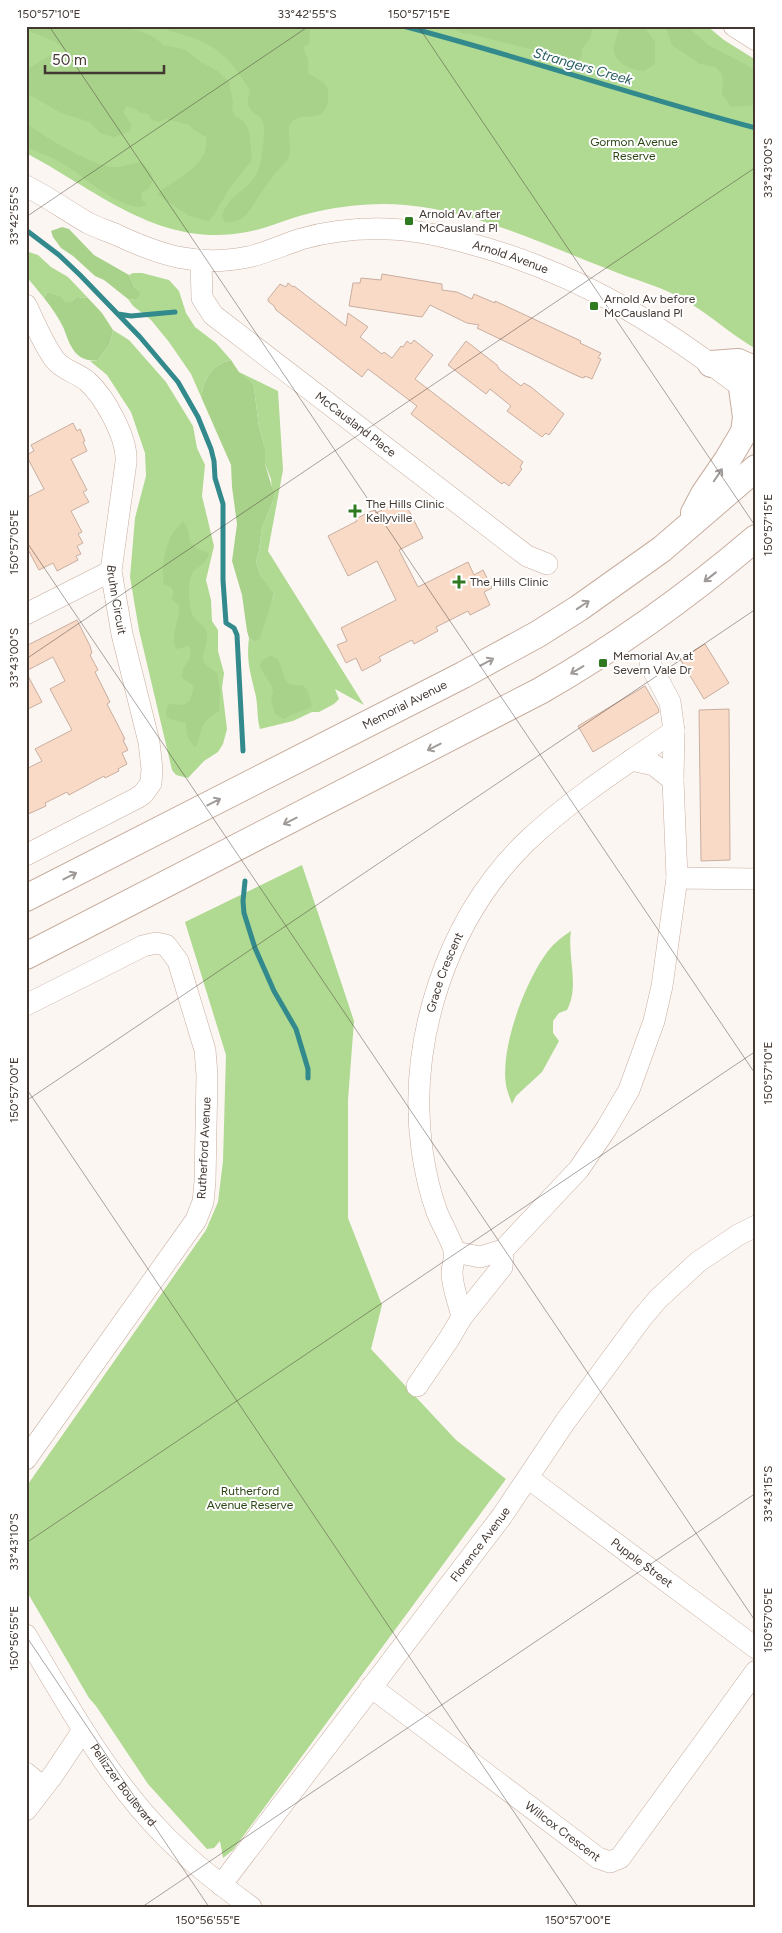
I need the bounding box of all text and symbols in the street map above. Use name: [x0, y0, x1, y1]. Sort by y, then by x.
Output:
text: 150°57'10"E: [17, 7, 81, 21]
text: 33°42'55"S: [277, 7, 337, 21]
text: 150°57'15"E: [388, 7, 450, 21]
scale bar: [45, 42, 164, 74]
water label: Strangers Creek: [531, 44, 636, 89]
text: 50 m: [52, 51, 87, 69]
park label: Gormon Avenue Reserve: [590, 135, 678, 163]
text: 33°43'00"S: [761, 138, 775, 198]
text: 33°42'55"S: [7, 186, 21, 246]
place label: Arnold Av after McCausland Pl: [419, 207, 500, 235]
marker: Arnold Av after McCausland Pl: [403, 215, 415, 227]
street label: Arnold Avenue: [471, 238, 551, 277]
place label: Arnold Av before McCausland Pl: [604, 292, 696, 320]
marker: Arnold Av before McCausland Pl: [588, 300, 600, 312]
street label: McCausland Place: [312, 389, 399, 460]
one-way arrow: [713, 468, 723, 482]
text: 150°57'15"E: [761, 494, 775, 556]
place label: The Hills Clinic Kellyville: [366, 497, 445, 525]
marker: The Hills Clinic Kellyville: [348, 504, 362, 518]
text: 150°57'05"E: [7, 509, 21, 575]
street label: Bruhn Circuit: [104, 564, 129, 636]
one-way arrow: [704, 571, 717, 582]
marker: The Hills Clinic: [452, 575, 466, 589]
place label: The Hills Clinic: [470, 575, 549, 589]
one-way arrow: [576, 600, 590, 610]
text: 33°43'00"S: [7, 628, 21, 688]
place label: Memorial Av at Severn Vale Dr: [613, 649, 694, 677]
one-way arrow: [480, 657, 495, 667]
marker: Memorial Av at Severn Vale Dr: [597, 657, 609, 669]
one-way arrow: [571, 665, 585, 675]
street label: Memorial Avenue: [360, 677, 450, 732]
one-way arrow: [427, 743, 442, 752]
one-way arrow: [207, 797, 222, 807]
one-way arrow: [282, 816, 297, 826]
one-way arrow: [62, 871, 77, 881]
street label: Grace Crescent: [424, 930, 466, 1014]
text: 150°57'10"E: [761, 1041, 775, 1105]
text: 150°57'00"E: [7, 1057, 21, 1123]
street label: Rutherford Avenue: [194, 1096, 214, 1199]
text: 33°43'15"S: [761, 1466, 775, 1522]
park label: Rutherford Avenue Reserve: [207, 1484, 294, 1512]
street label: Florence Avenue: [447, 1504, 513, 1585]
text: 33°43'10"S: [7, 1513, 21, 1571]
street label: Pupple Street: [608, 1535, 676, 1591]
text: 150°57'05"E: [761, 1587, 775, 1653]
text: 150°56'55"E: [7, 1606, 21, 1670]
street label: Pellizzer Boulevard: [87, 1741, 159, 1829]
street label: Willcox Crescent: [522, 1798, 604, 1865]
text: 150°56'55"E: [176, 1913, 240, 1927]
text: 150°57'00"E: [545, 1913, 611, 1927]

